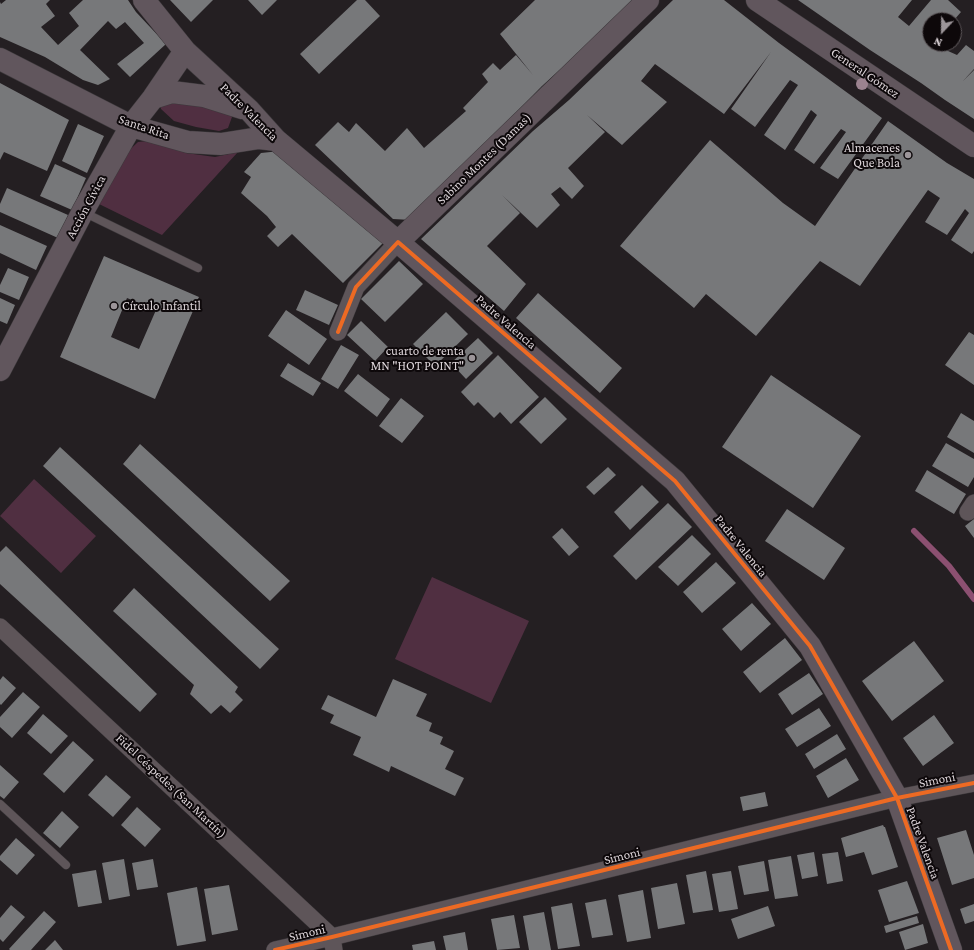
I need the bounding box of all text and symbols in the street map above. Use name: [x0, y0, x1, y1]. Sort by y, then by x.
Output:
north arrow: [922, 12, 962, 52]
text: N: [932, 35, 944, 49]
street label: General Gómez: [828, 44, 902, 102]
street label: Padre Valencia: [217, 80, 281, 144]
street label: Sabino Montes (Damas): [434, 110, 534, 208]
street label: Santa Rita: [117, 111, 171, 143]
place label: Almacenes Que Bola: [844, 140, 900, 171]
marker: Almacenes Que Bola: [903, 150, 913, 160]
street label: Acción Cívica: [63, 173, 109, 241]
street label: Padre Valencia: [472, 291, 540, 353]
place label: Círculo Infantil: [122, 298, 201, 314]
marker: Círculo Infantil: [109, 301, 119, 311]
place label: cuarto de renta MN "HOT POINT": [370, 343, 464, 374]
marker: cuarto de renta MN "HOT POINT": [467, 353, 477, 363]
street label: Padre Valencia: [711, 512, 771, 580]
street label: Fidel Céspedes (San Martín): [112, 731, 230, 841]
street label: Simoni: [917, 769, 957, 791]
street label: Padre Valencia: [903, 805, 943, 881]
street label: Simoni: [602, 844, 642, 868]
street label: Simoni: [287, 921, 327, 945]

